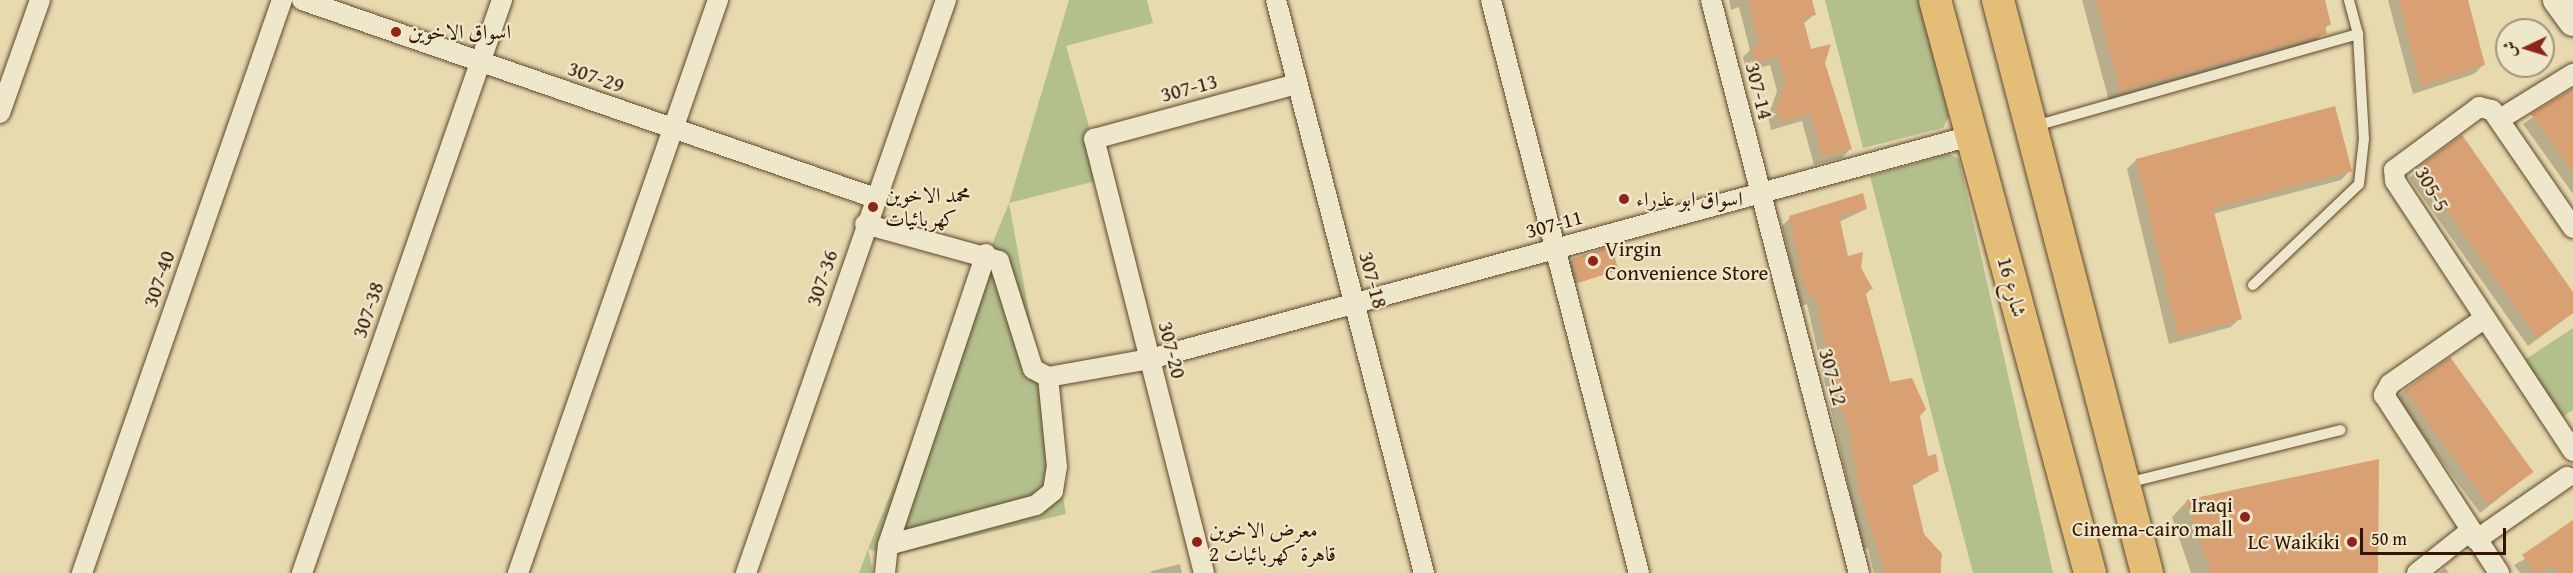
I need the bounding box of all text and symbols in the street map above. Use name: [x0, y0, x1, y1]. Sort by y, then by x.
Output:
north arrow: [2495, 18, 2555, 78]
place label: اسواق الاخوين: [408, 19, 511, 45]
marker: اسواق الاخوين: [389, 25, 403, 39]
text: ش: [2497, 40, 2522, 58]
street label: 307-29: [565, 56, 627, 98]
street label: 307-14: [1740, 60, 1778, 122]
street label: 307-13: [1158, 68, 1220, 108]
street label: 305-5: [2409, 162, 2455, 216]
place label: محمد الاخوين كهربائيات: [885, 182, 970, 232]
place label: اسواق ابو عذراء: [1636, 186, 1743, 212]
marker: اسواق ابو عذراء: [1617, 192, 1631, 206]
marker: محمد الاخوين كهربائيات: [866, 200, 880, 214]
street label: 307-11: [1523, 204, 1585, 244]
place label: Virgin Convenience Store: [1605, 236, 1768, 286]
street label: 307-36: [801, 247, 843, 309]
street label: 307-40: [138, 248, 180, 310]
street label: 307-18: [1353, 249, 1393, 311]
marker: Virgin Convenience Store: [1586, 254, 1600, 268]
street label: شارع 16: [1992, 254, 2032, 320]
street label: 307-38: [347, 279, 389, 341]
street label: 307-20: [1153, 319, 1191, 381]
street label: 307-12: [1813, 346, 1853, 408]
place label: Iraqi Cinema-cairo mall: [2072, 492, 2233, 542]
marker: Iraqi Cinema-cairo mall: [2238, 510, 2252, 524]
scale bar: [2363, 516, 2508, 554]
place label: معرض الاخوين قاهرة كهربائيات 2: [1209, 517, 1336, 567]
text: 50 m: [2371, 525, 2407, 552]
place label: LC Waikiki: [2248, 529, 2340, 555]
marker: معرض الاخوين قاهرة كهربائيات 2: [1190, 535, 1204, 549]
marker: LC Waikiki: [2345, 535, 2359, 549]

